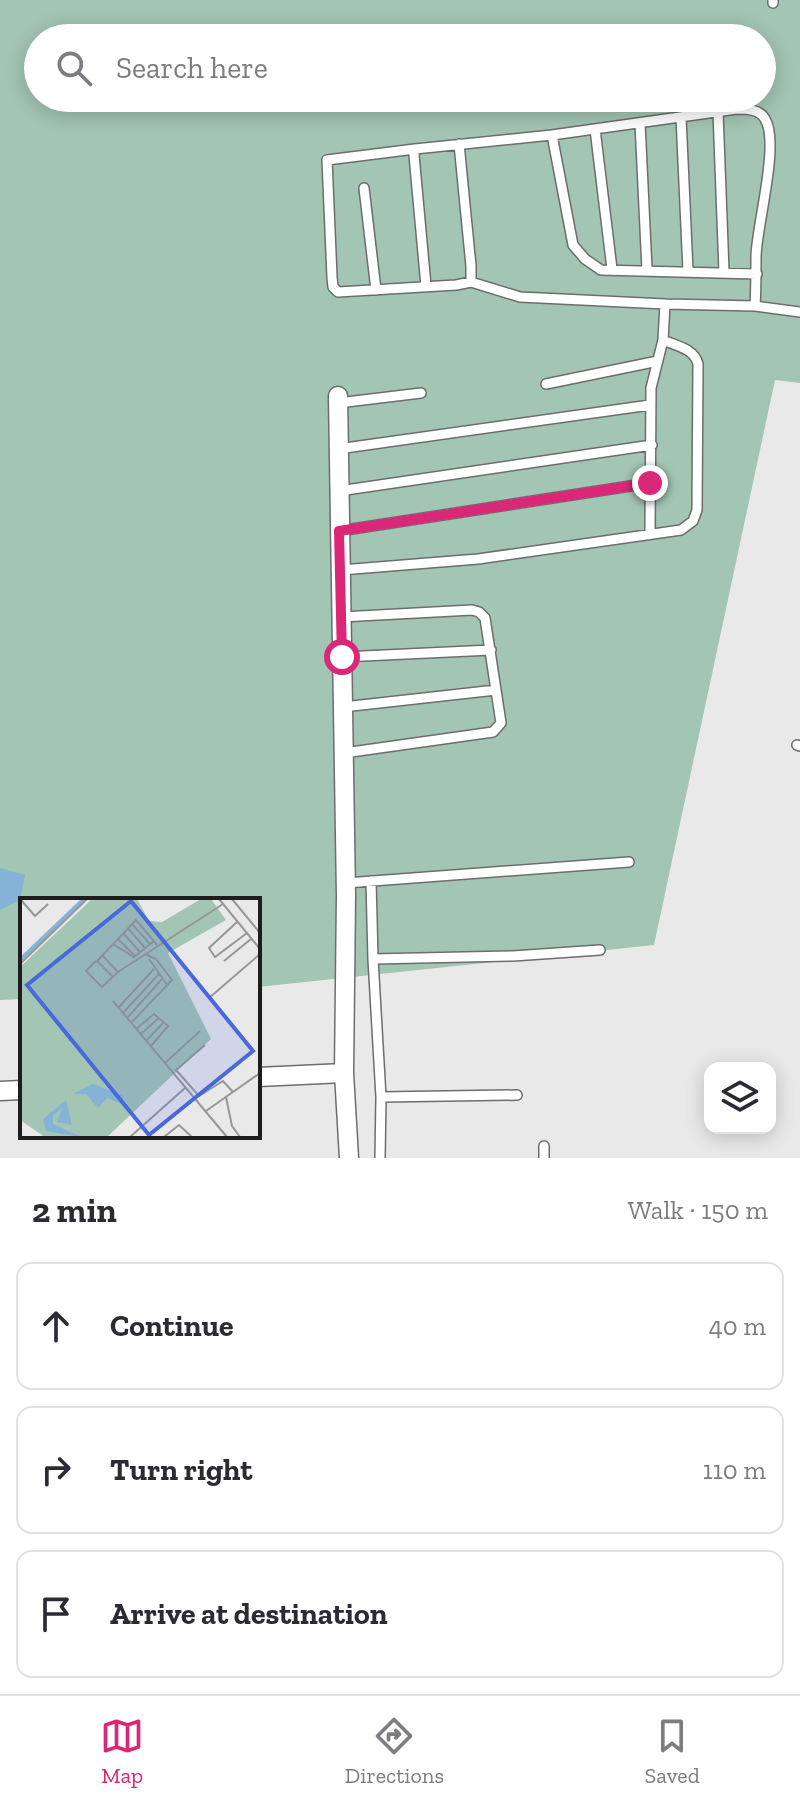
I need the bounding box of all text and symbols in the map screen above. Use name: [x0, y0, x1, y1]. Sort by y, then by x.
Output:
search box: [24, 24, 776, 112]
icon: search: [52, 46, 96, 90]
text: Search here: [116, 50, 268, 86]
route end: [632, 465, 668, 501]
route start: [324, 639, 360, 675]
inset map: [20, 898, 260, 1138]
map controls: [704, 1062, 776, 1134]
button: layers: [704, 1062, 776, 1134]
text: 2 min: [32, 1190, 117, 1231]
text: Walk · 150 m: [628, 1194, 768, 1226]
icon: ahead: [34, 1304, 78, 1348]
text: Continue: [110, 1308, 234, 1344]
text: 40 m: [709, 1310, 766, 1342]
icon: right: [34, 1448, 78, 1492]
text: Turn right: [110, 1452, 252, 1488]
text: 110 m: [703, 1454, 766, 1486]
icon: arrive: [34, 1592, 78, 1636]
text: Arrive at destination: [110, 1596, 387, 1632]
tab: Map: [100, 1714, 144, 1789]
tab: Directions: [345, 1714, 444, 1789]
tab: Saved: [645, 1714, 700, 1789]

